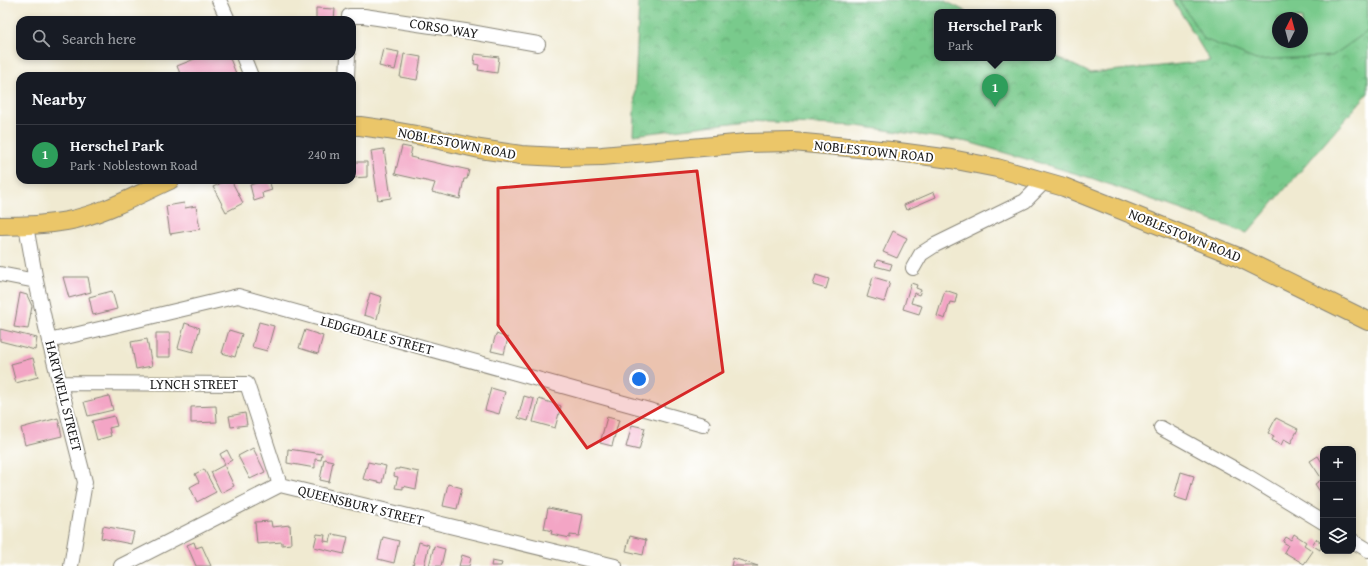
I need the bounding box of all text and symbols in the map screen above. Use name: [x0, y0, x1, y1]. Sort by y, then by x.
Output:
popup: [934, 9, 1056, 61]
north arrow: [1272, 12, 1308, 48]
street label: CORSO WAY: [408, 13, 480, 43]
text: Herschel Park: [948, 15, 1042, 36]
search box: [16, 16, 356, 60]
icon: search: [30, 27, 52, 49]
text: Search here: [62, 28, 136, 49]
text: Park: [948, 36, 973, 55]
pin: 1: [982, 74, 1008, 107]
text: Nearby: [32, 86, 86, 111]
street label: NOBLESTOWN ROAD: [396, 122, 518, 164]
text: Herschel Park: [70, 135, 164, 156]
street label: NOBLESTOWN ROAD: [813, 135, 935, 167]
text: 1: [42, 145, 48, 164]
text: 240 m: [308, 145, 340, 164]
text: Park · Noblestown Road: [70, 156, 197, 175]
street label: NOBLESTOWN ROAD: [1126, 203, 1244, 267]
street label: LEDGEDALE STREET: [318, 310, 436, 360]
street label: HARTWELL STREET: [41, 338, 88, 454]
your location: [629, 369, 649, 389]
street label: LYNCH STREET: [150, 374, 238, 394]
map controls: [1320, 446, 1356, 554]
button: +: [1320, 446, 1356, 482]
street label: QUEENSBURY STREET: [296, 480, 426, 530]
button: −: [1320, 482, 1356, 518]
button: layers: [1320, 518, 1356, 554]

